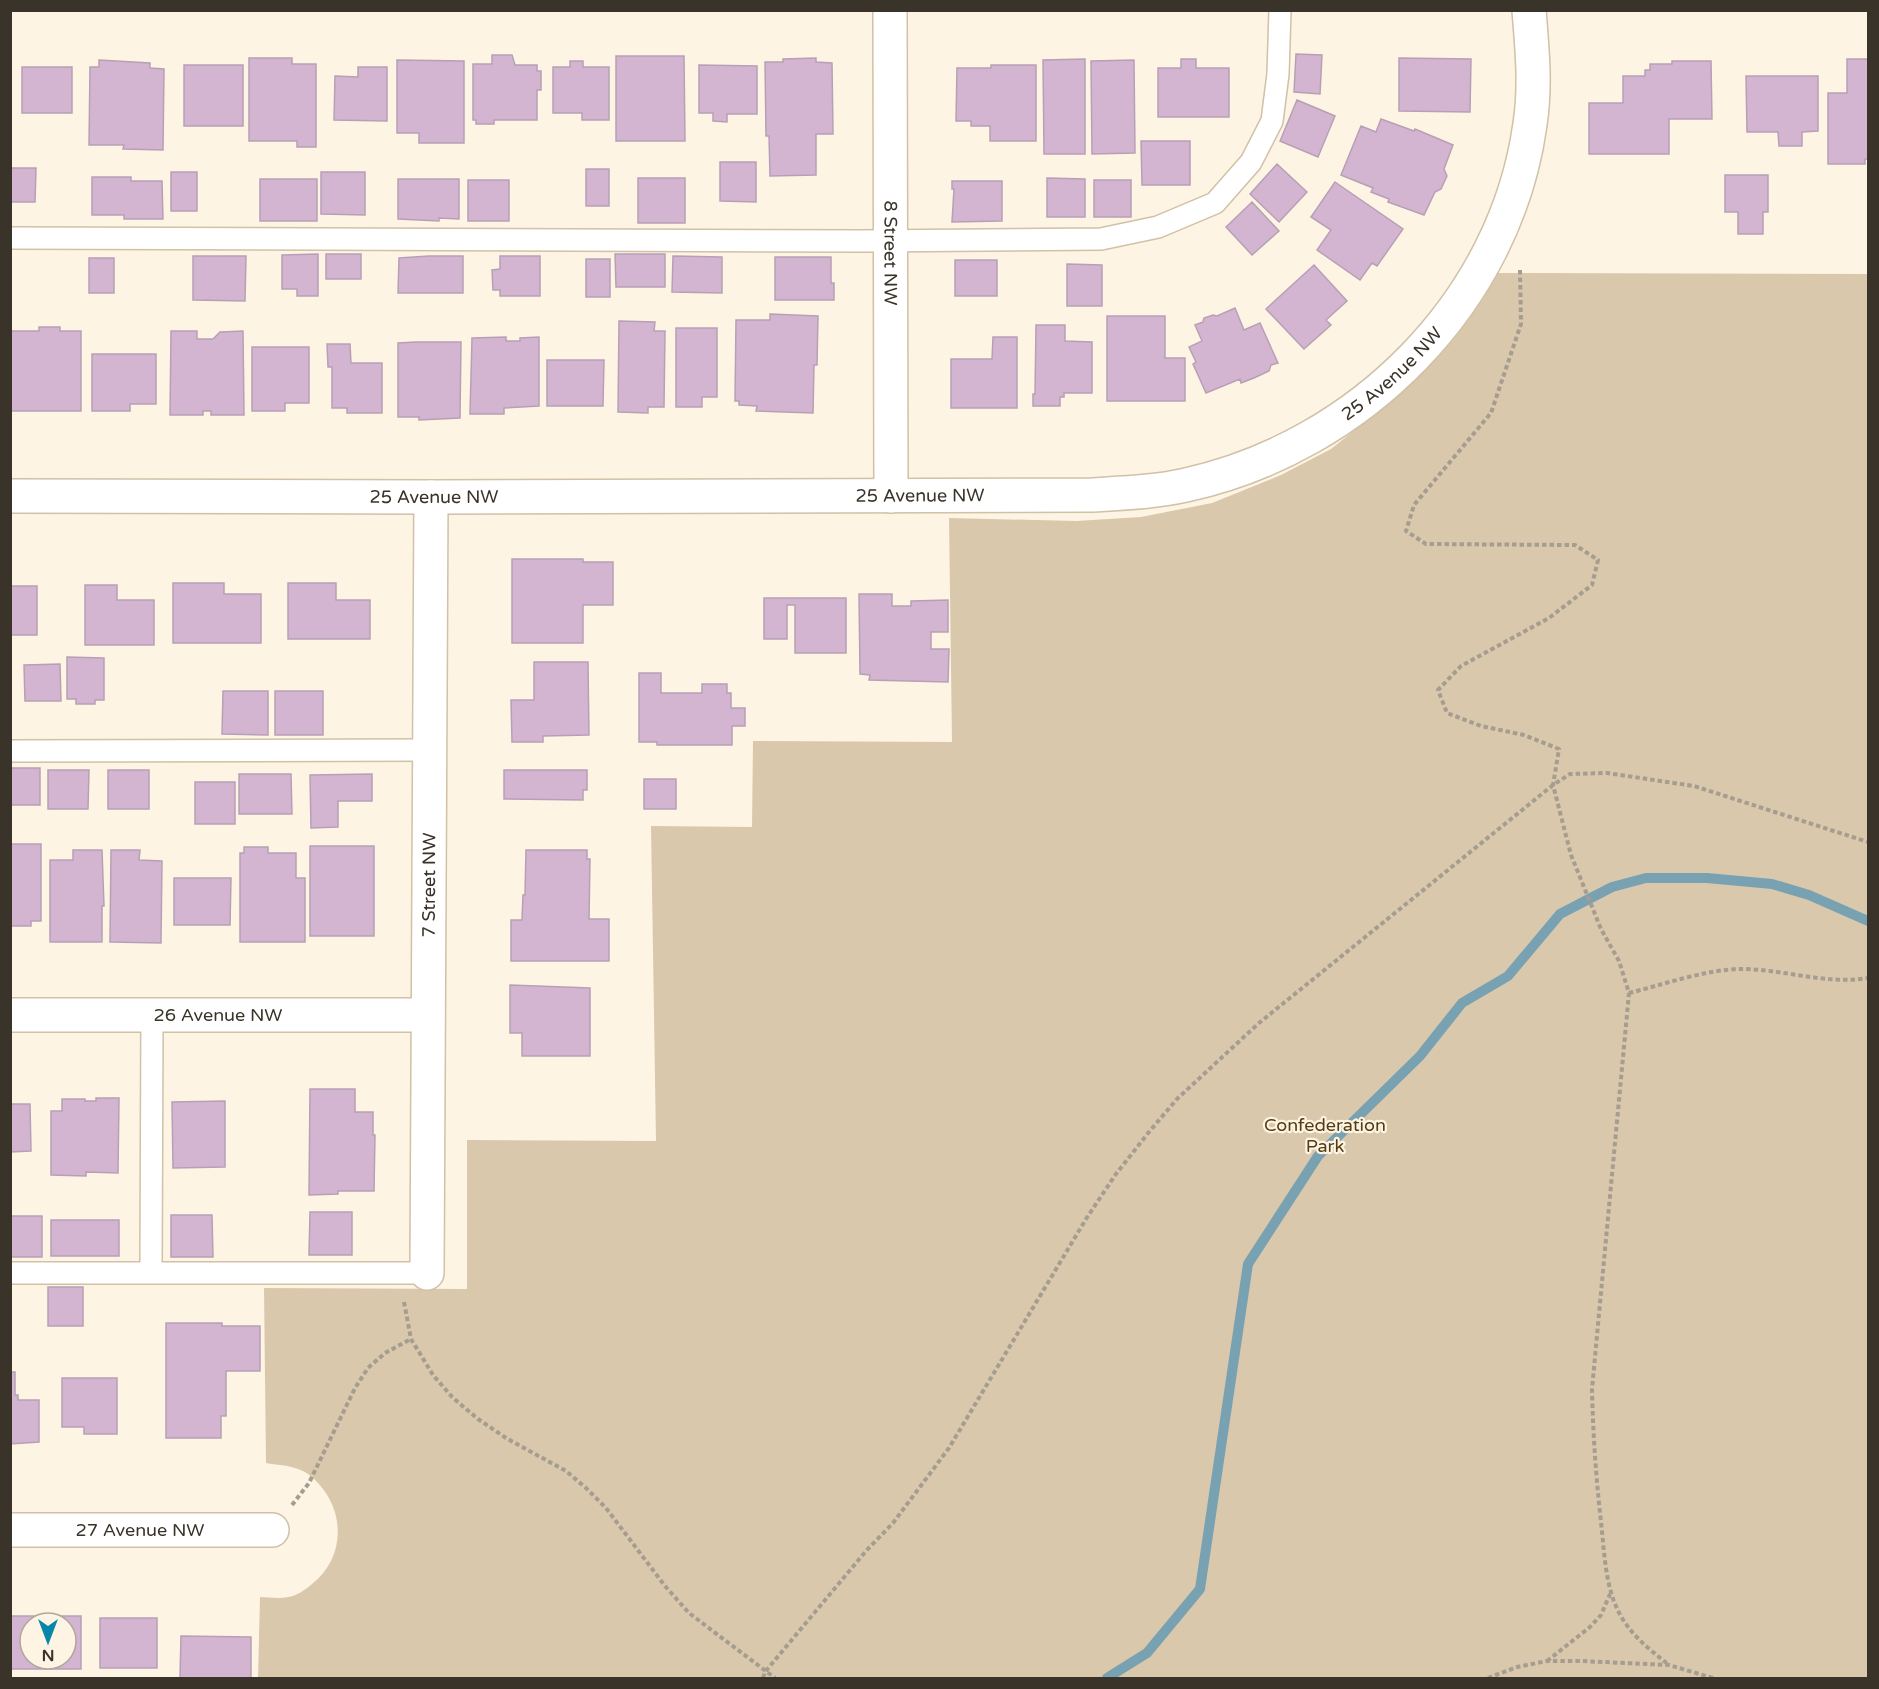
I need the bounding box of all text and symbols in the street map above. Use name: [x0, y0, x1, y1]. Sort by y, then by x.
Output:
street label: 8 Street NW: [879, 201, 902, 305]
street label: 25 Avenue NW: [1337, 322, 1447, 425]
street label: 25 Avenue NW: [855, 484, 985, 507]
street label: 25 Avenue NW: [369, 486, 499, 508]
street label: 7 Street NW: [418, 833, 440, 937]
street label: 26 Avenue NW: [153, 1004, 283, 1026]
park label: Confederation Park: [1264, 1114, 1386, 1157]
street label: 27 Avenue NW: [75, 1519, 205, 1541]
north arrow: [18, 1611, 78, 1671]
text: N: [42, 1645, 54, 1665]

